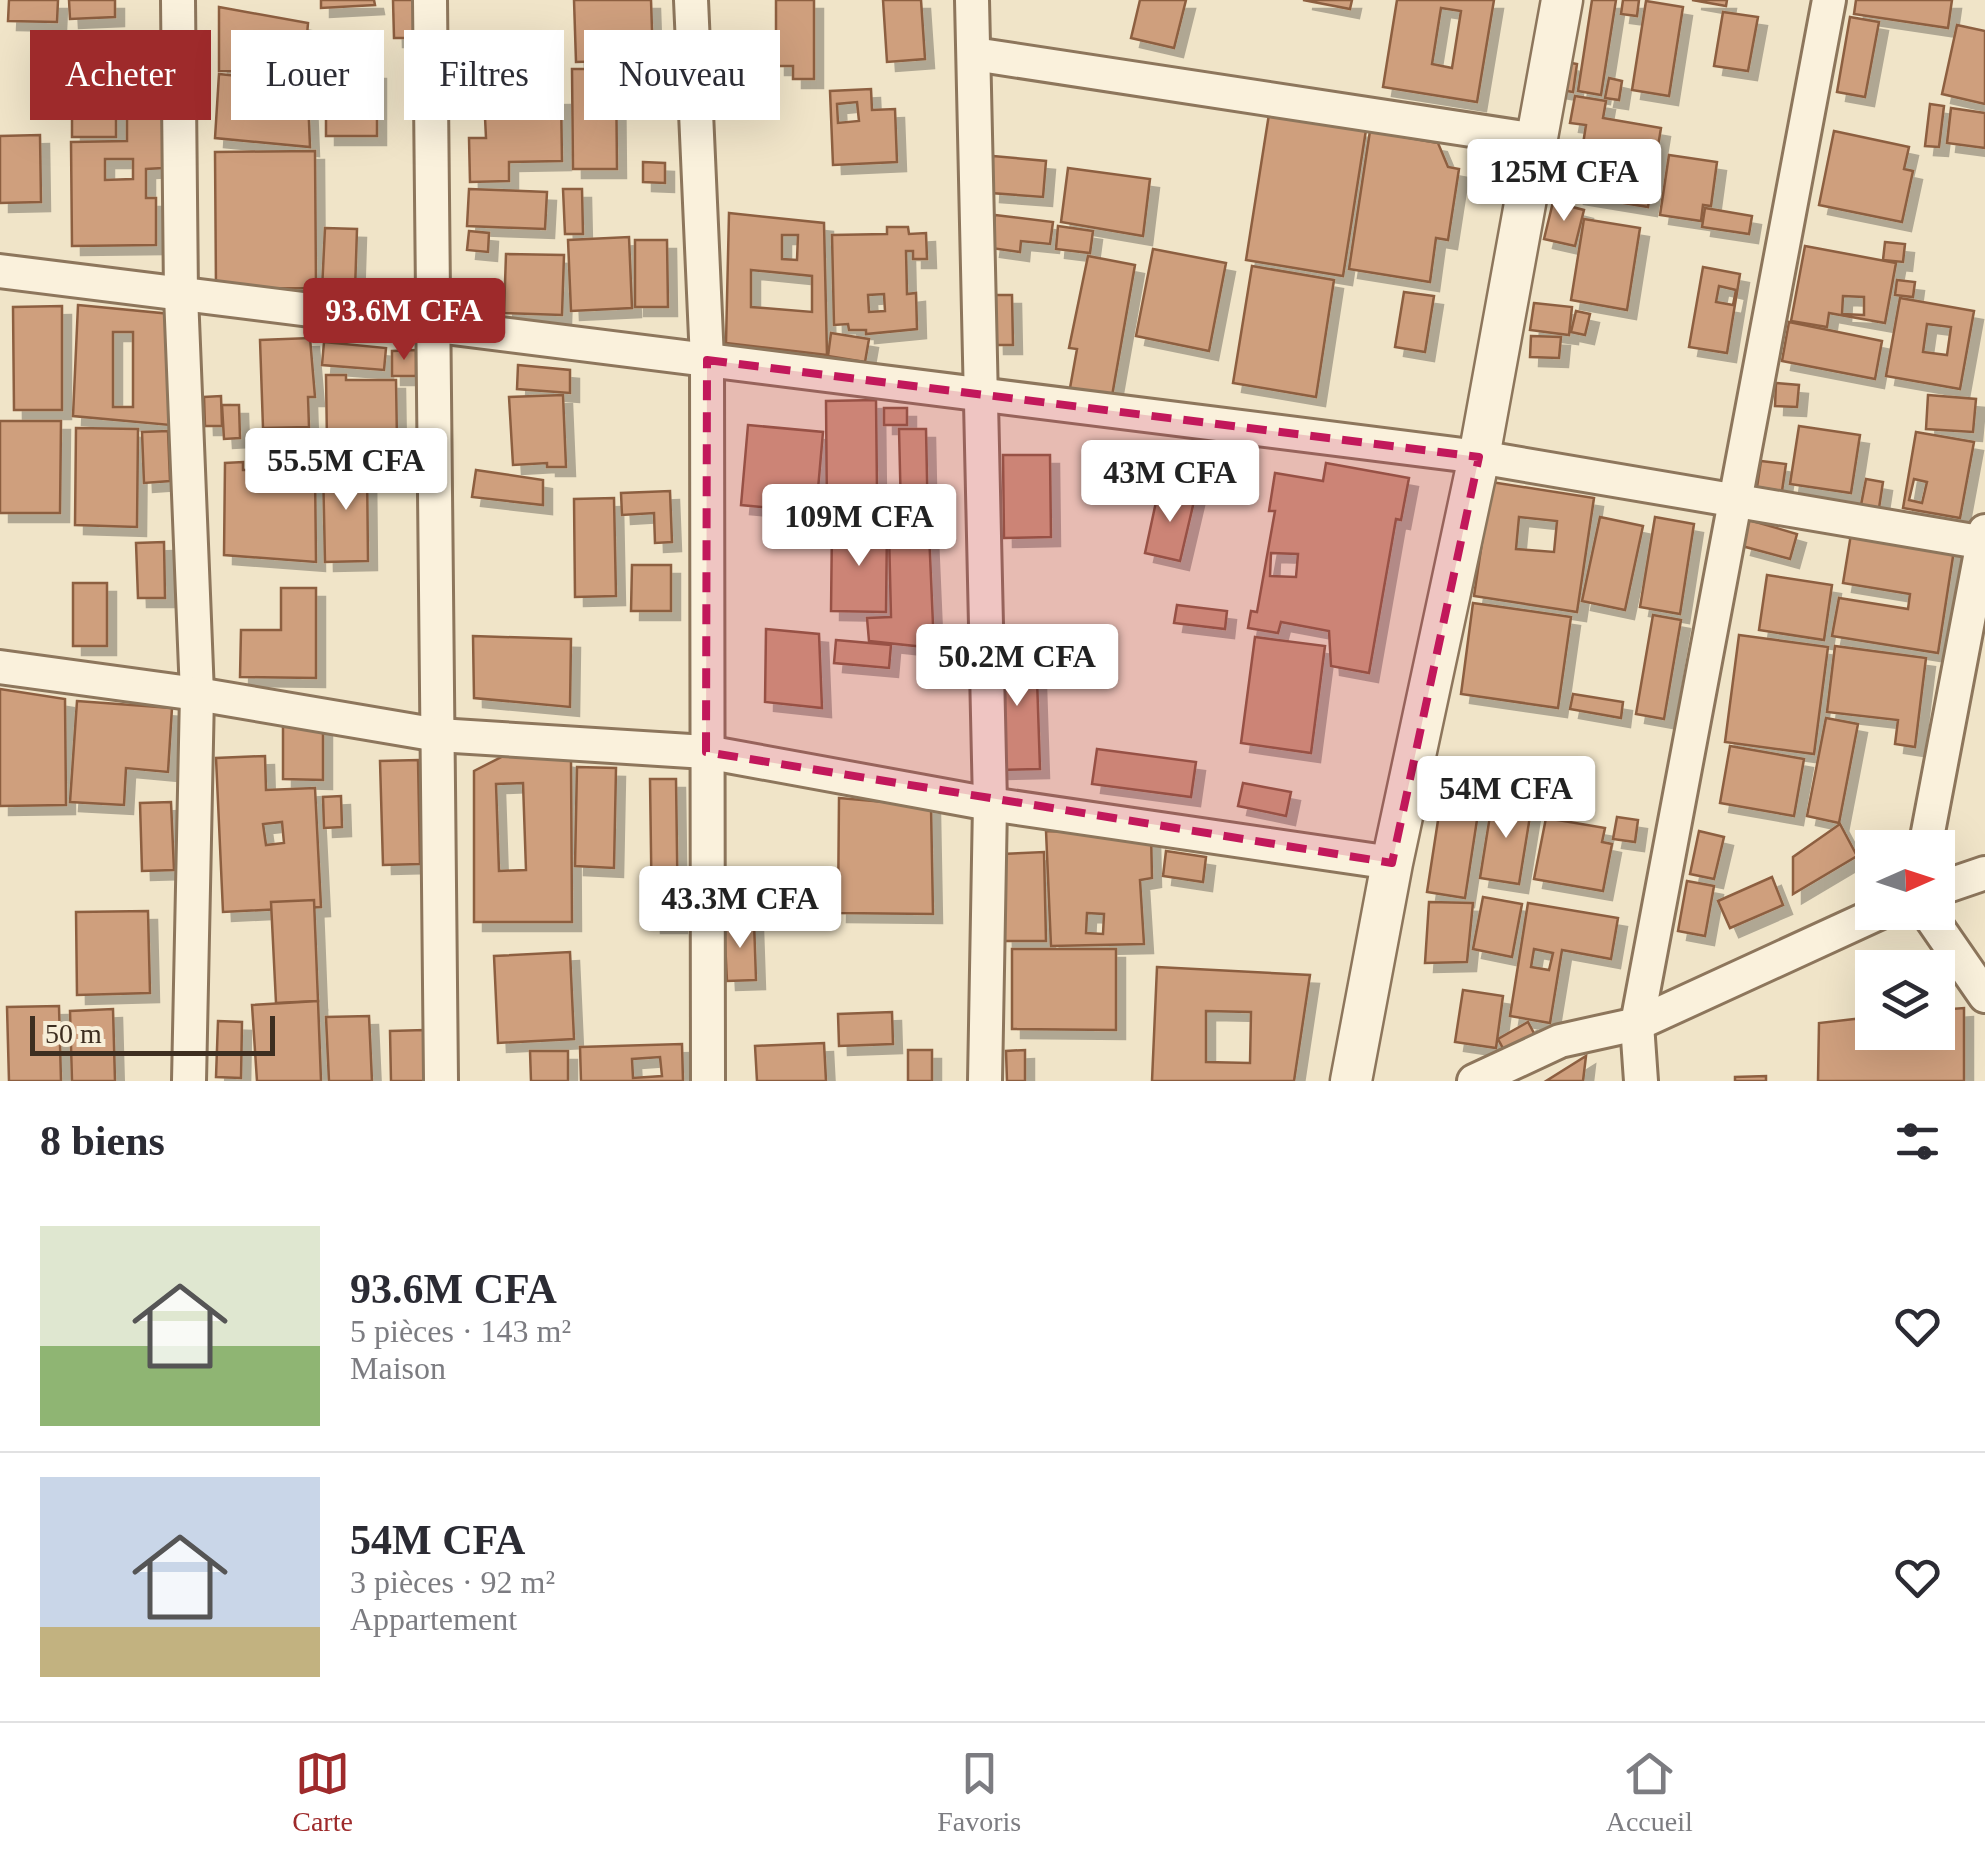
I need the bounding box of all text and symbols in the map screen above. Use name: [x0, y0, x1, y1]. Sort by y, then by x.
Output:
chip: Acheter: [30, 30, 211, 120]
chip: Louer: [231, 30, 384, 120]
chip: Filtres: [404, 30, 564, 120]
chip: Nouveau: [584, 30, 780, 120]
pin: 125M CFA: [1461, 139, 1667, 224]
text: 125M CFA: [1489, 153, 1639, 189]
pin: 93.6M CFA: [290, 278, 518, 363]
text: 93.6M CFA: [325, 292, 483, 328]
pin: 55.5M CFA: [232, 428, 460, 513]
pin: 43M CFA: [1078, 440, 1262, 525]
text: 55.5M CFA: [267, 442, 425, 478]
text: 43M CFA: [1103, 454, 1237, 490]
pin: 109M CFA: [756, 484, 962, 569]
text: 109M CFA: [784, 498, 934, 534]
pin: 50.2M CFA: [903, 624, 1131, 709]
text: 50.2M CFA: [938, 638, 1096, 674]
pin: 54M CFA: [1414, 756, 1598, 841]
text: 54M CFA: [1439, 770, 1573, 806]
north arrow: [1855, 830, 1955, 930]
map controls: [1855, 830, 1955, 1050]
pin: 43.3M CFA: [626, 866, 854, 951]
text: 43.3M CFA: [661, 880, 819, 916]
button: layers: [1855, 950, 1955, 1050]
scale bar: [30, 1011, 275, 1056]
text: 50 m: [45, 1018, 102, 1049]
icon: filters: [1890, 1114, 1945, 1169]
text: 8 biens: [40, 1118, 165, 1164]
icon: home: [120, 1266, 240, 1386]
text: 93.6M CFA: [350, 1266, 557, 1312]
icon: heart: [1890, 1299, 1945, 1354]
text: 5 pièces · 143 m²: [350, 1313, 571, 1349]
text: Maison: [350, 1350, 446, 1386]
icon: home: [120, 1517, 240, 1637]
text: 54M CFA: [350, 1517, 525, 1563]
icon: heart: [1890, 1550, 1945, 1605]
text: 3 pièces · 92 m²: [350, 1564, 555, 1600]
text: Appartement: [350, 1601, 517, 1637]
tab: Carte: [292, 1746, 353, 1838]
tab: Favoris: [937, 1746, 1021, 1838]
tab: Accueil: [1606, 1746, 1693, 1838]

